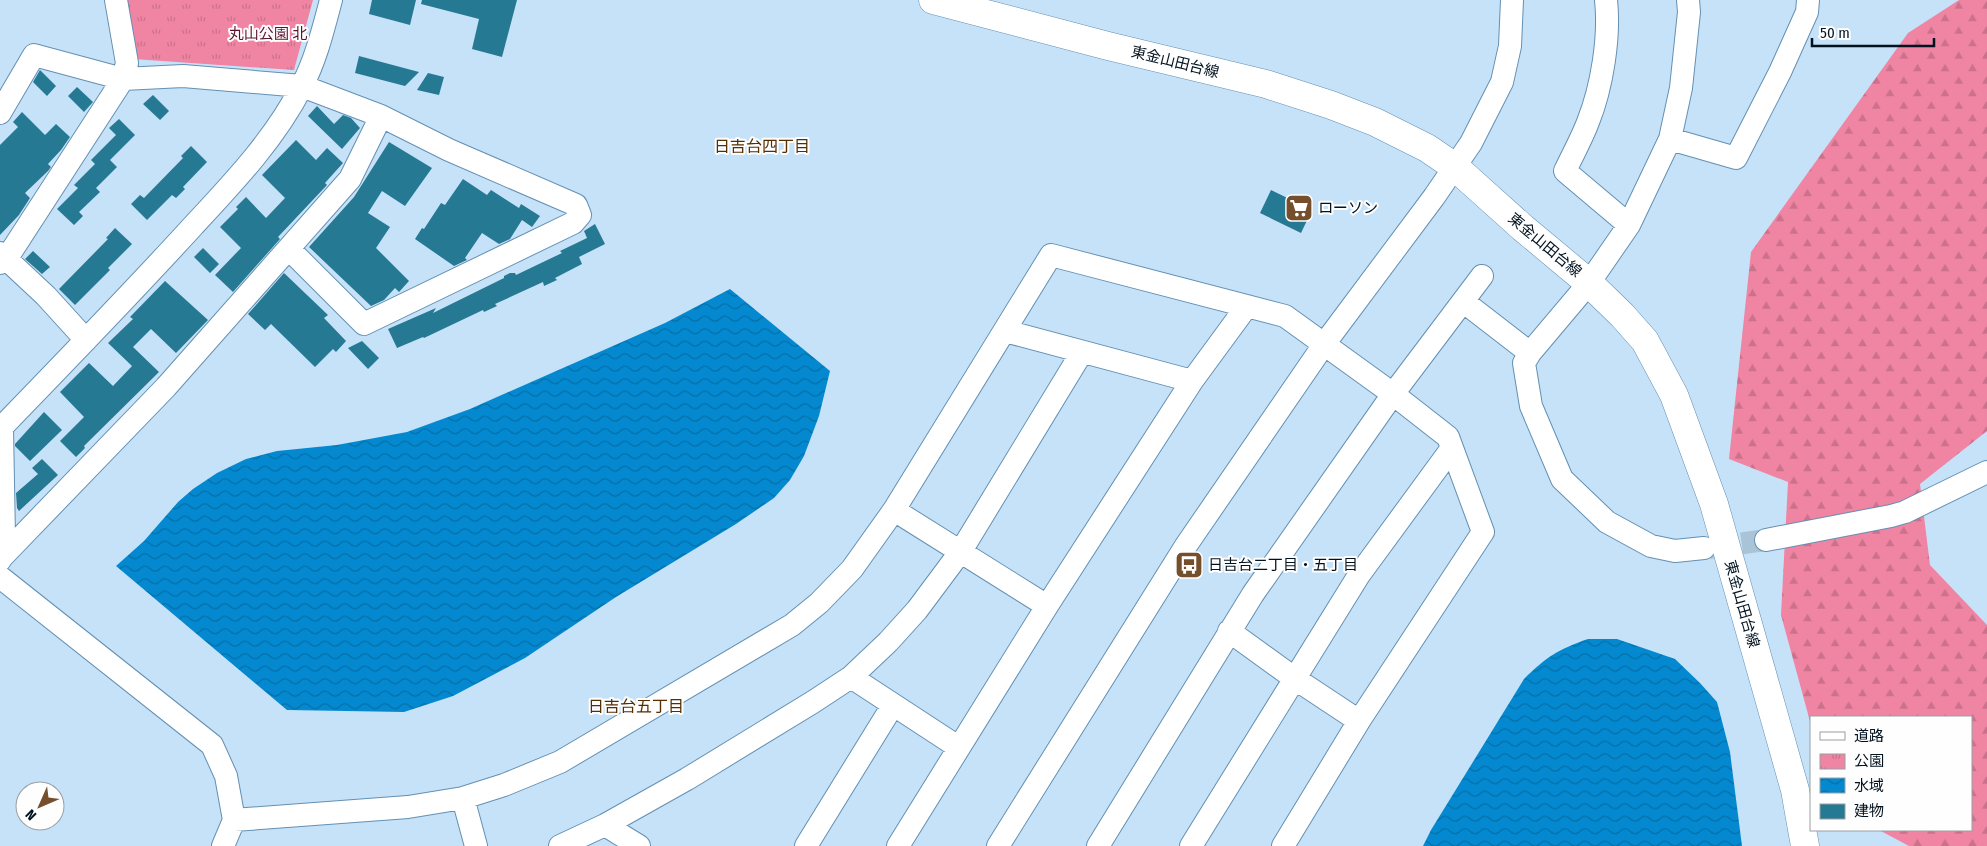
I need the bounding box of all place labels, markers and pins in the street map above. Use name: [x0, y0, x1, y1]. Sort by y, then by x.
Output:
supermarket icon: ローソン: [1284, 193, 1314, 223]
place label: ローソン: [1318, 199, 1378, 217]
bus stop icon: 日吉台二丁目・五丁目: [1174, 550, 1204, 580]
place label: 日吉台二丁目・五丁目: [1208, 556, 1358, 574]

